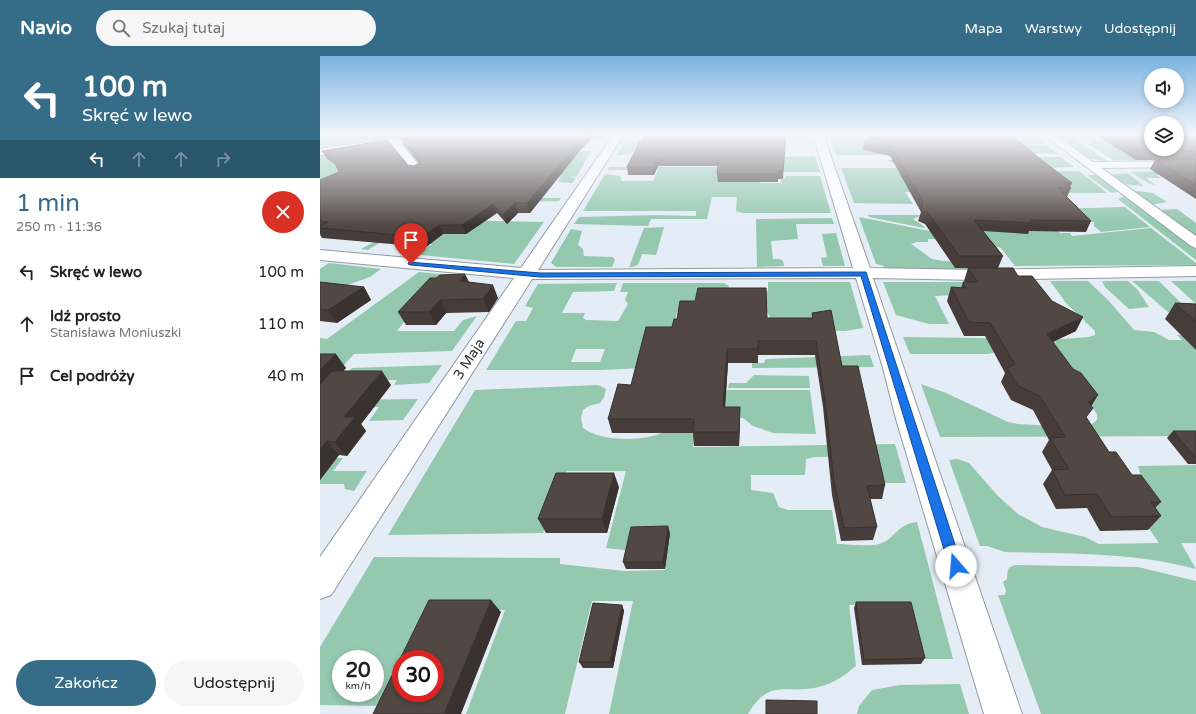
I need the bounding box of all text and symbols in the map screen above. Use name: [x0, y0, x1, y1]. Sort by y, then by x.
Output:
search box: [96, 10, 376, 46]
text: Navio: [20, 17, 72, 39]
icon: search: [110, 17, 132, 39]
text: Szukaj tutaj: [142, 19, 225, 37]
text: Mapa: [965, 20, 1003, 37]
text: Warstwy: [1025, 20, 1082, 37]
text: Udostępnij: [1104, 20, 1176, 37]
map controls: [1144, 68, 1184, 156]
button: sound: [1144, 68, 1184, 108]
text: 100 m: [82, 70, 168, 104]
icon: left: [16, 72, 68, 124]
text: Skręć w lewo: [82, 104, 192, 126]
button: layers: [1144, 116, 1184, 156]
icon: left: [86, 148, 108, 170]
icon: ahead: [128, 148, 150, 170]
icon: ahead: [170, 148, 192, 170]
icon: right: [212, 148, 234, 170]
text: 1 min: [16, 189, 80, 218]
button: close: [262, 191, 304, 233]
text: 250 m · 11:36: [16, 219, 102, 235]
pin: [394, 223, 428, 264]
icon: arrive: [400, 229, 422, 251]
icon: left: [16, 261, 38, 283]
text: Skręć w lewo: [50, 263, 142, 281]
text: 100 m: [258, 263, 304, 281]
text: Idź prosto: [50, 307, 121, 325]
icon: ahead: [16, 313, 38, 335]
text: 110 m: [258, 315, 304, 333]
text: Stanisława Moniuszki: [50, 325, 181, 341]
street label: 3 Maja: [450, 335, 488, 383]
icon: arrive: [16, 365, 38, 387]
text: Cel podróży: [50, 367, 135, 385]
text: 40 m: [267, 367, 304, 385]
position arrow: [935, 545, 977, 587]
speed limit sign: 30: [392, 650, 444, 702]
text: 20: [345, 659, 371, 683]
button: Zakończ: [16, 660, 156, 706]
button: Udostępnij: [164, 660, 304, 706]
text: km/h: [345, 680, 371, 692]

